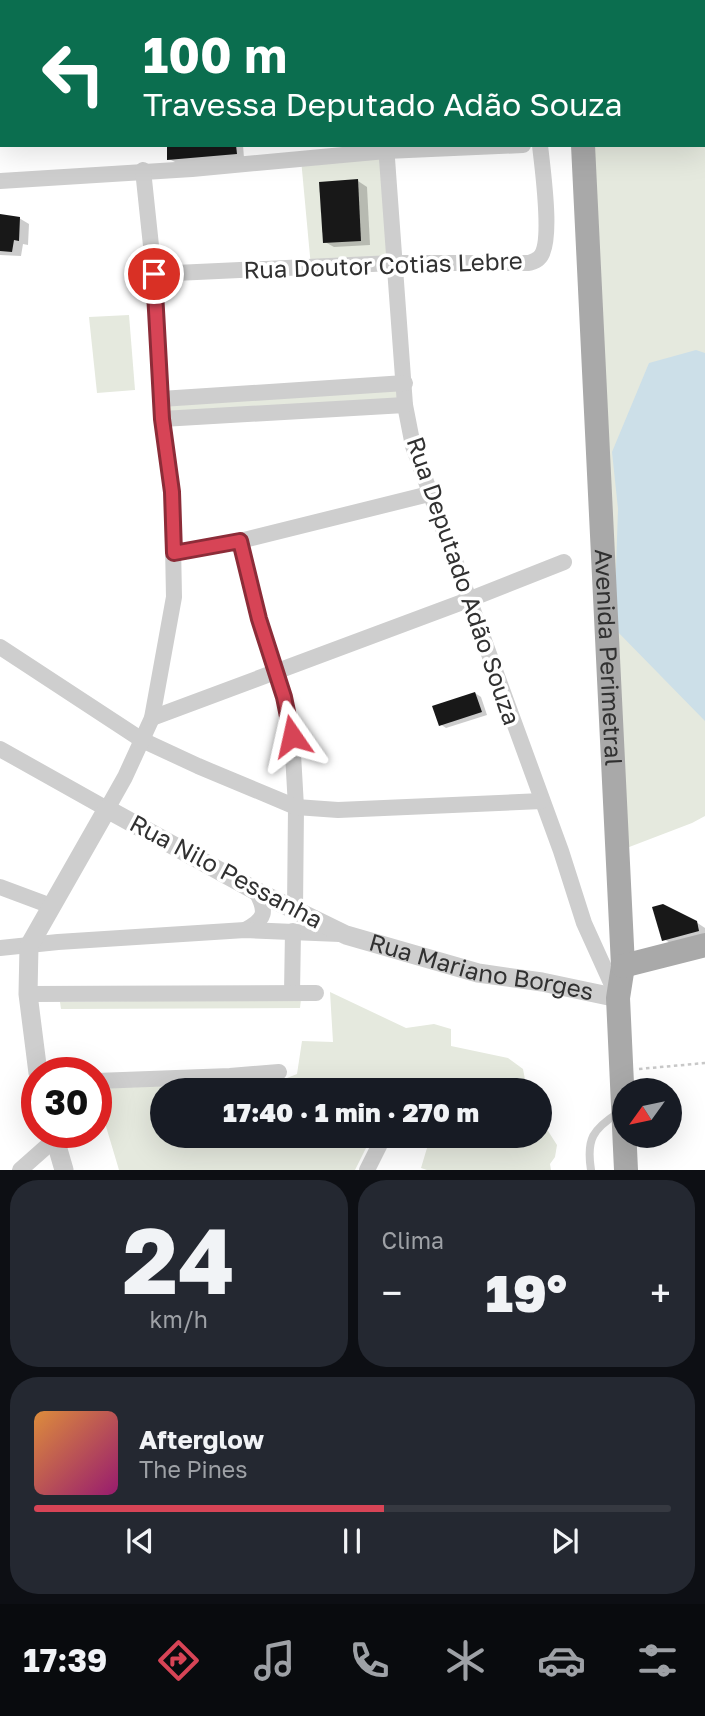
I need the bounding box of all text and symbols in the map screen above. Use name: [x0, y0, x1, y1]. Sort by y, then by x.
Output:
text: 100 m: [143, 25, 287, 84]
icon: left: [28, 28, 119, 119]
text: Travessa Deputado Adão Souza: [143, 85, 623, 123]
pin: [124, 244, 184, 304]
street label: Rua Doutor Cotias Lebre: [243, 245, 523, 284]
icon: arrive: [135, 255, 173, 293]
street label: Rua Deputado Adão Souza: [401, 433, 527, 728]
street label: Avenida Perimetral: [590, 548, 629, 767]
position arrow: [255, 699, 329, 773]
street label: Rua Nilo Pessanha: [125, 808, 328, 934]
street label: Rua Mariano Borges: [366, 926, 597, 1006]
speed limit sign: 30: [21, 1057, 112, 1148]
north arrow: [612, 1078, 682, 1148]
map controls: [612, 1078, 682, 1148]
text: 17:40 · 1 min · 270 m: [223, 1097, 479, 1128]
text: 24: [123, 1205, 235, 1314]
text: Clima: [382, 1226, 444, 1254]
text: 19°: [485, 1261, 567, 1323]
text: −: [382, 1270, 402, 1315]
text: +: [650, 1270, 671, 1315]
text: km/h: [149, 1305, 208, 1333]
text: Afterglow: [139, 1424, 264, 1455]
text: The Pines: [139, 1455, 247, 1483]
icon: previous: [121, 1522, 159, 1560]
icon: pause: [333, 1522, 371, 1560]
icon: next: [546, 1522, 584, 1560]
icon: directions: [154, 1636, 203, 1685]
icon: music: [250, 1636, 299, 1685]
icon: phone: [345, 1636, 394, 1685]
icon: climate: [441, 1636, 490, 1685]
icon: car: [537, 1636, 586, 1685]
icon: filters: [633, 1636, 682, 1685]
text: 17:39: [23, 1641, 107, 1679]

